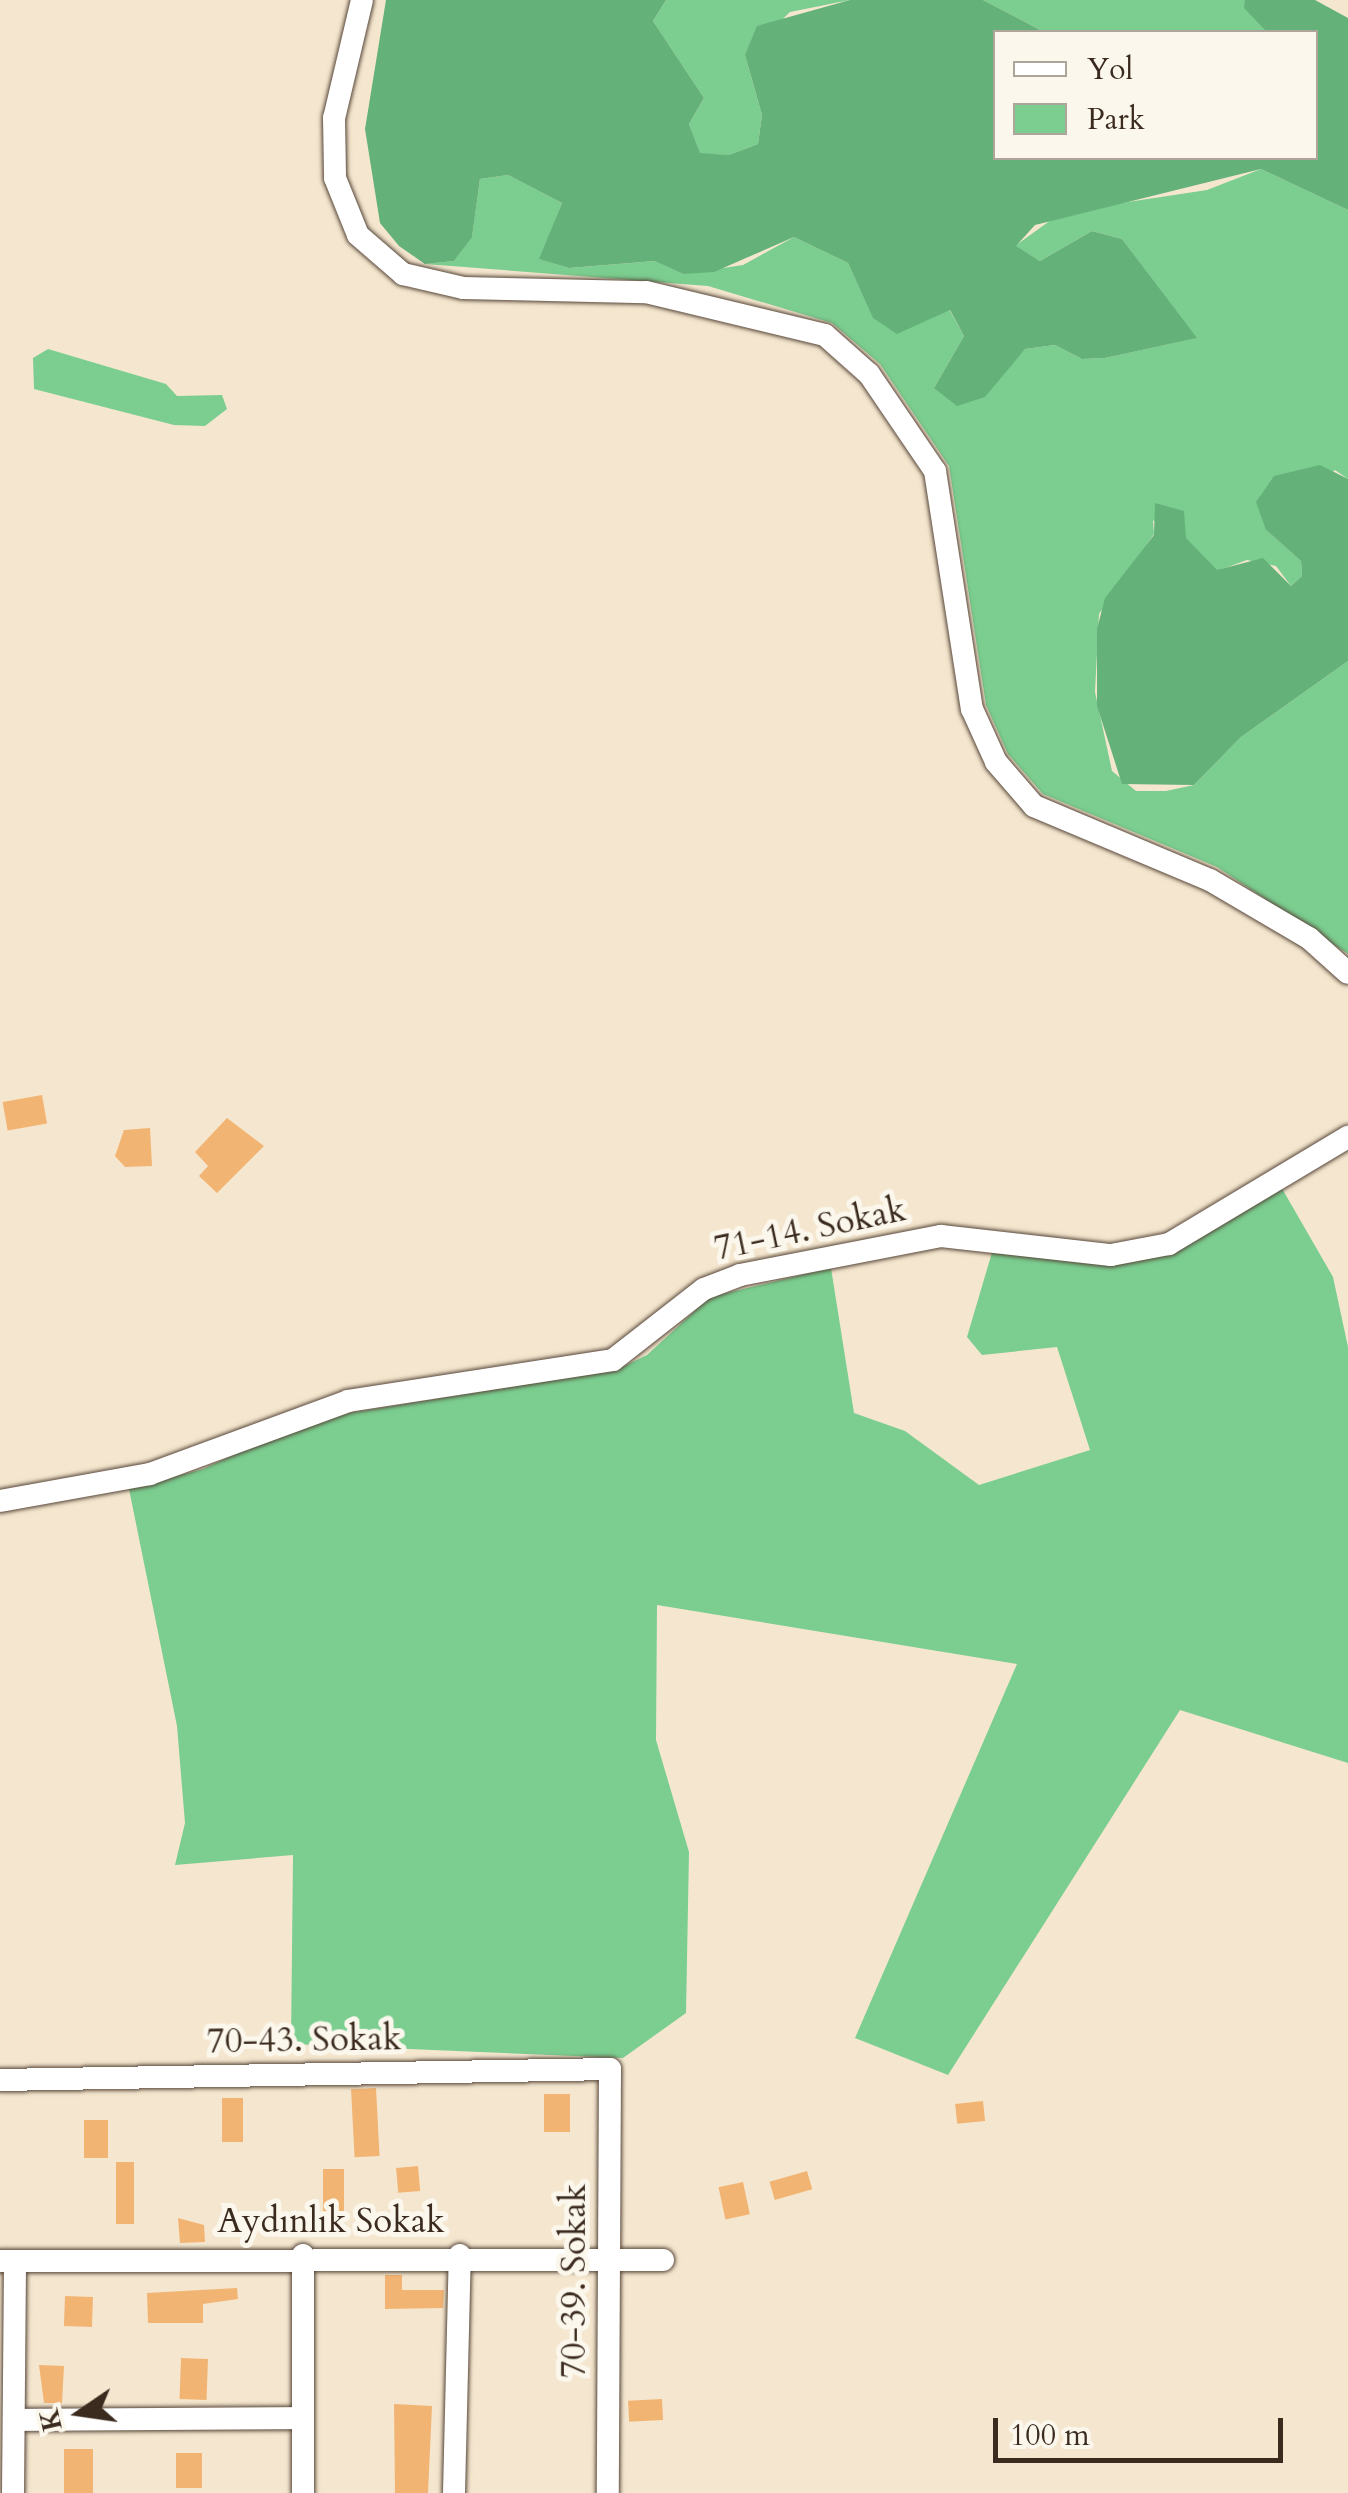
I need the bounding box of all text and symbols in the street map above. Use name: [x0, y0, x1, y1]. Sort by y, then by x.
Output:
legend: [993, 30, 1318, 160]
text: Yol: [1087, 49, 1133, 90]
text: Park: [1087, 99, 1145, 140]
street label: 71-14. Sokak: [710, 1188, 910, 1270]
street label: 70-43. Sokak: [206, 2017, 402, 2063]
street label: 70-39. Sokak: [553, 2184, 595, 2378]
street label: Aydınlık Sokak: [217, 2200, 445, 2242]
north arrow: [30, 2363, 130, 2463]
scale bar: [998, 2398, 1288, 2460]
text: K: [30, 2404, 72, 2435]
text: 100 m: [1010, 2415, 1090, 2456]

